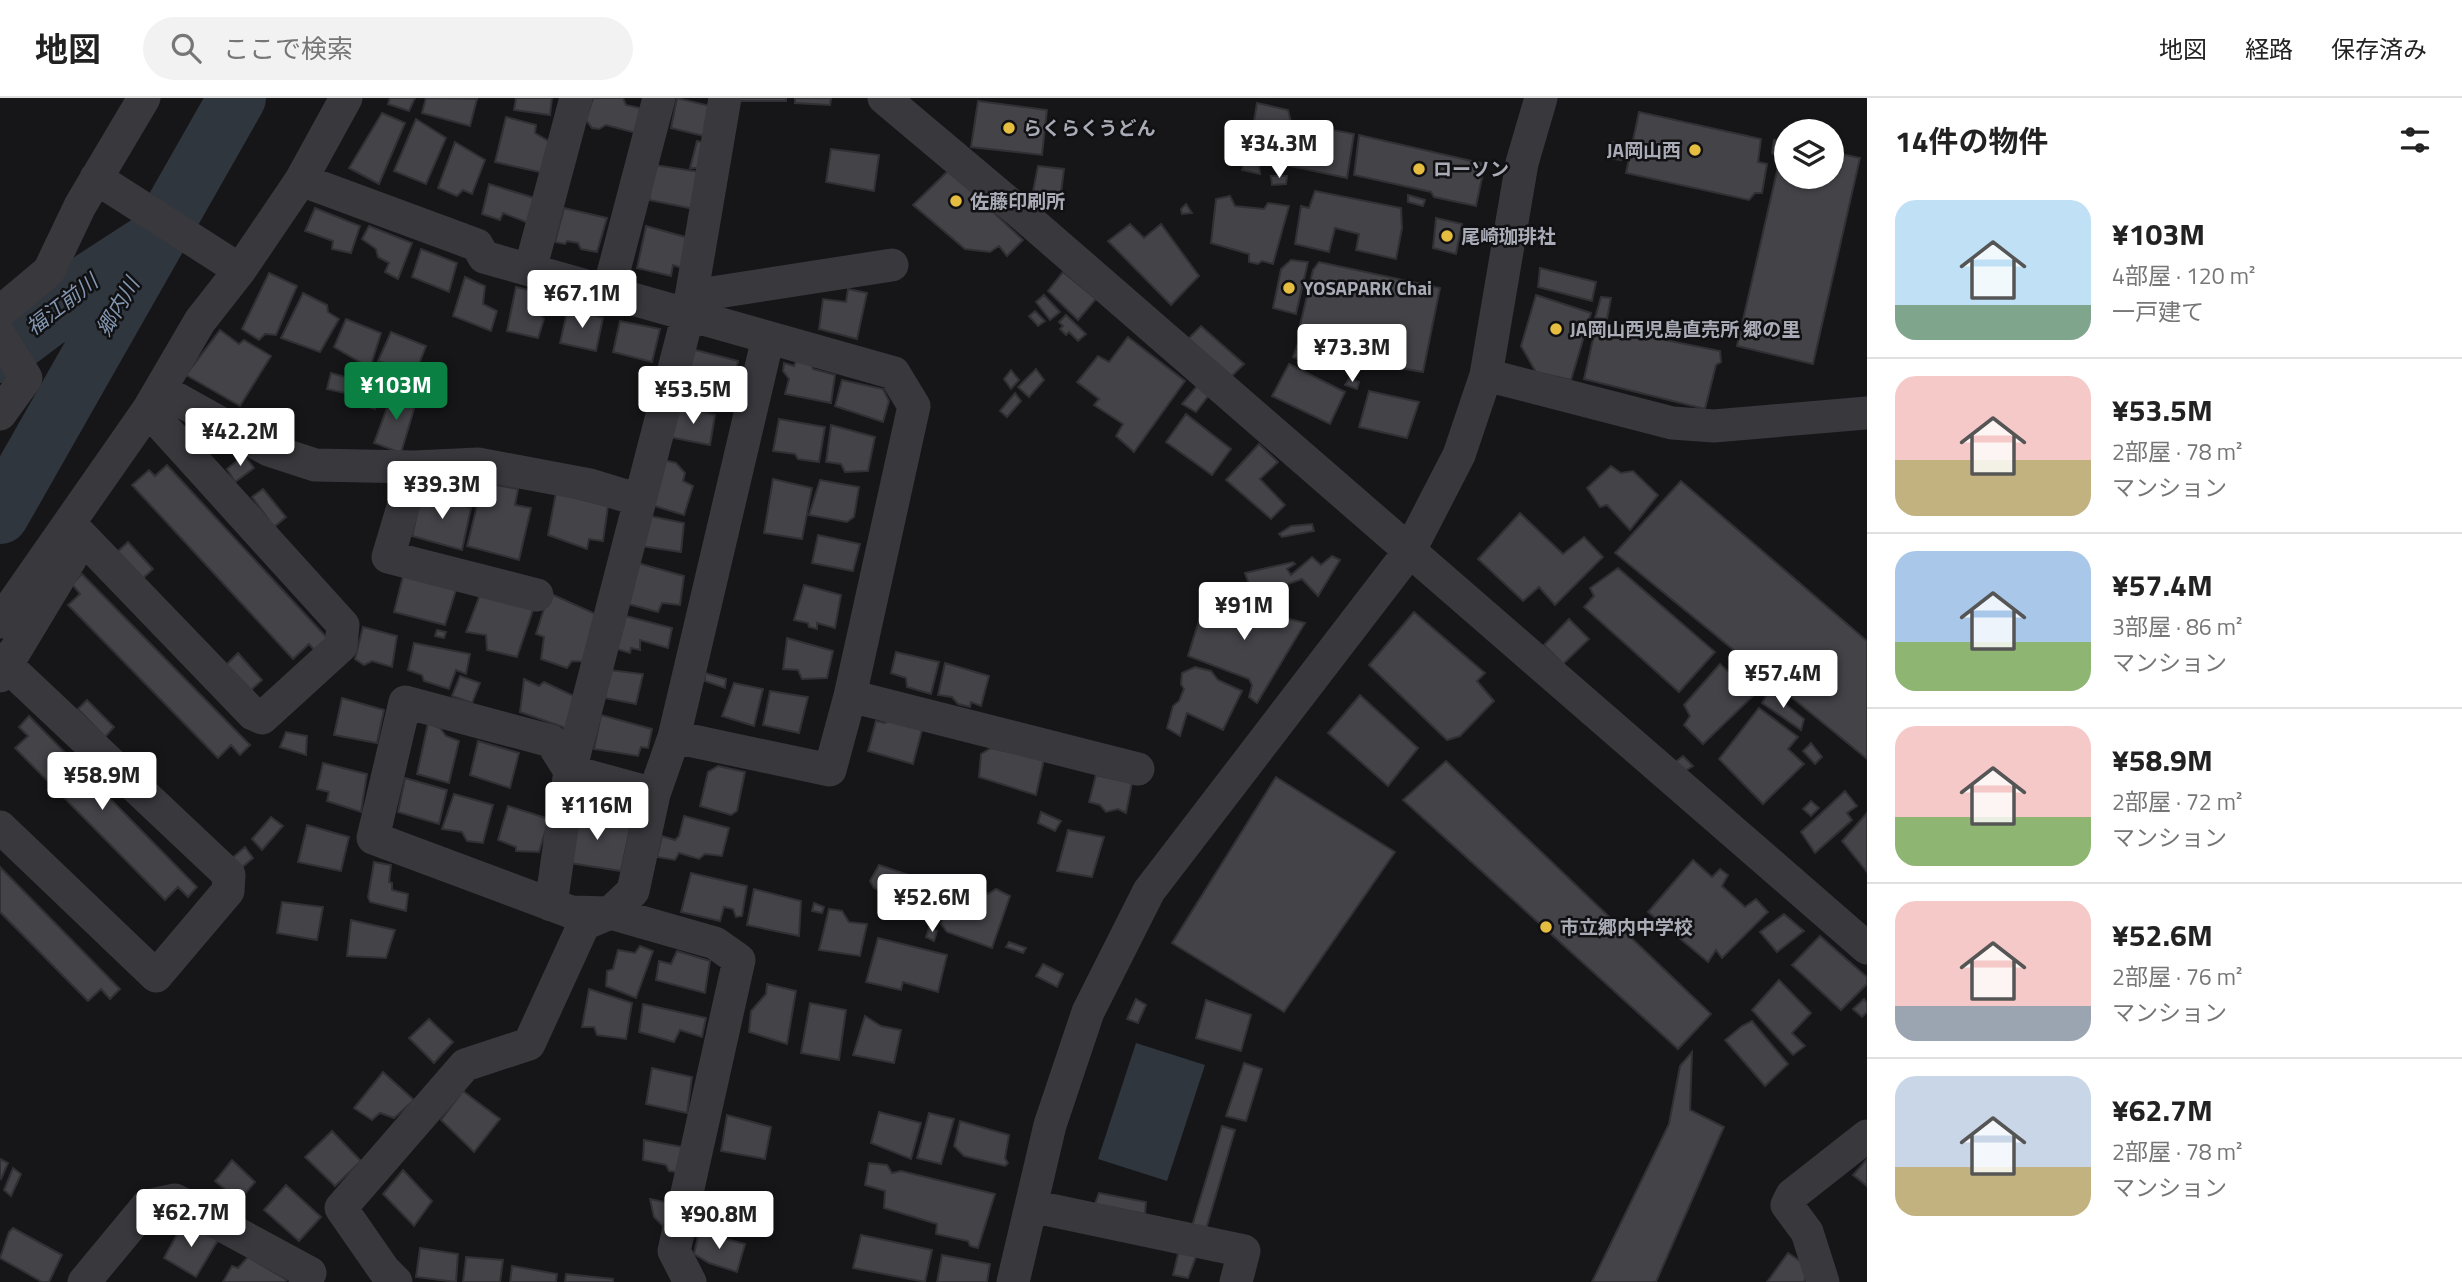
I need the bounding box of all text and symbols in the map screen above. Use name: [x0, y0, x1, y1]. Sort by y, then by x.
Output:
search box: [143, 17, 633, 80]
text: 地図: [35, 24, 101, 74]
icon: search: [167, 29, 205, 67]
text: ここで検索: [223, 29, 353, 68]
text: 地図: [2159, 31, 2207, 67]
text: 経路: [2245, 31, 2293, 67]
text: 保存済み: [2331, 31, 2427, 67]
place label: らくらくうどん: [1023, 113, 1156, 142]
text: 14件の物件: [1895, 118, 2049, 164]
map controls: [1774, 119, 1844, 189]
button: layers: [1774, 119, 1844, 189]
marker: らくらくうどん: [1001, 120, 1017, 136]
pin: ¥34.3M: [1222, 120, 1336, 180]
icon: filters: [2396, 121, 2434, 159]
text: ¥34.3M: [1240, 125, 1318, 160]
place label: JA岡山西: [1607, 135, 1681, 164]
marker: JA岡山西: [1687, 142, 1703, 158]
place label: ローソン: [1433, 154, 1509, 183]
marker: ローソン: [1411, 161, 1427, 177]
place label: 佐藤印刷所: [970, 186, 1065, 215]
marker: 佐藤印刷所: [948, 193, 964, 209]
text: ¥103M: [2112, 211, 2205, 257]
place label: 尾崎珈琲社: [1461, 221, 1556, 250]
marker: 尾崎珈琲社: [1439, 228, 1455, 244]
icon: home: [1951, 228, 2035, 312]
text: 4部屋 · 120 m²: [2112, 258, 2255, 293]
water label: 福江前川: [18, 265, 106, 343]
water label: 郷内川: [88, 269, 148, 342]
pin: ¥67.1M: [525, 271, 639, 330]
place label: YOSAPARK Chai: [1303, 273, 1432, 302]
text: ¥67.1M: [543, 275, 621, 310]
marker: YOSAPARK Chai: [1281, 280, 1297, 296]
text: 一戸建て: [2112, 294, 2204, 329]
place label: JA岡山西児島直売所 郷の里: [1570, 314, 1800, 343]
marker: JA岡山西児島直売所 郷の里: [1548, 321, 1564, 337]
pin: ¥73.3M: [1295, 324, 1409, 384]
text: ¥73.3M: [1313, 329, 1391, 364]
pin: ¥103M: [347, 362, 445, 422]
pin: ¥53.5M: [636, 366, 750, 426]
text: ¥103M: [360, 367, 432, 402]
text: ¥53.5M: [654, 371, 732, 406]
text: ¥53.5M: [2112, 387, 2213, 433]
icon: home: [1951, 404, 2035, 488]
pin: ¥42.2M: [183, 408, 297, 468]
text: ¥42.2M: [201, 413, 279, 448]
text: 2部屋 · 78 m²: [2112, 434, 2242, 469]
pin: ¥39.3M: [385, 462, 499, 521]
text: ¥39.3M: [403, 466, 481, 501]
text: マンション: [2112, 470, 2227, 505]
text: ¥57.4M: [2112, 562, 2213, 608]
icon: home: [1951, 579, 2035, 663]
pin: ¥91M: [1203, 582, 1285, 642]
text: ¥91M: [1215, 587, 1273, 622]
text: 3部屋 · 86 m²: [2112, 609, 2242, 644]
text: マンション: [2112, 645, 2227, 680]
pin: ¥57.4M: [1726, 650, 1840, 710]
text: ¥57.4M: [1744, 655, 1822, 690]
text: ¥58.9M: [2112, 737, 2213, 783]
pin: ¥58.9M: [45, 752, 159, 812]
icon: home: [1951, 754, 2035, 838]
text: ¥58.9M: [63, 757, 141, 792]
pin: ¥116M: [548, 782, 646, 842]
text: 2部屋 · 72 m²: [2112, 784, 2242, 819]
text: ¥116M: [561, 787, 633, 822]
text: マンション: [2112, 820, 2227, 855]
pin: ¥52.6M: [875, 874, 989, 934]
text: ¥52.6M: [893, 879, 971, 914]
place label: 市立郷内中学校: [1560, 912, 1693, 941]
text: ¥52.6M: [2112, 912, 2213, 958]
marker: 市立郷内中学校: [1538, 919, 1554, 935]
icon: home: [1951, 929, 2035, 1013]
text: 2部屋 · 76 m²: [2112, 959, 2242, 994]
text: マンション: [2112, 995, 2227, 1030]
text: ¥62.7M: [2112, 1087, 2213, 1133]
icon: home: [1951, 1104, 2035, 1188]
text: 2部屋 · 78 m²: [2112, 1134, 2242, 1169]
text: マンション: [2112, 1170, 2227, 1205]
pin: ¥62.7M: [134, 1190, 248, 1249]
pin: ¥90.8M: [662, 1192, 776, 1251]
text: ¥62.7M: [152, 1194, 230, 1229]
text: ¥90.8M: [680, 1196, 758, 1231]

